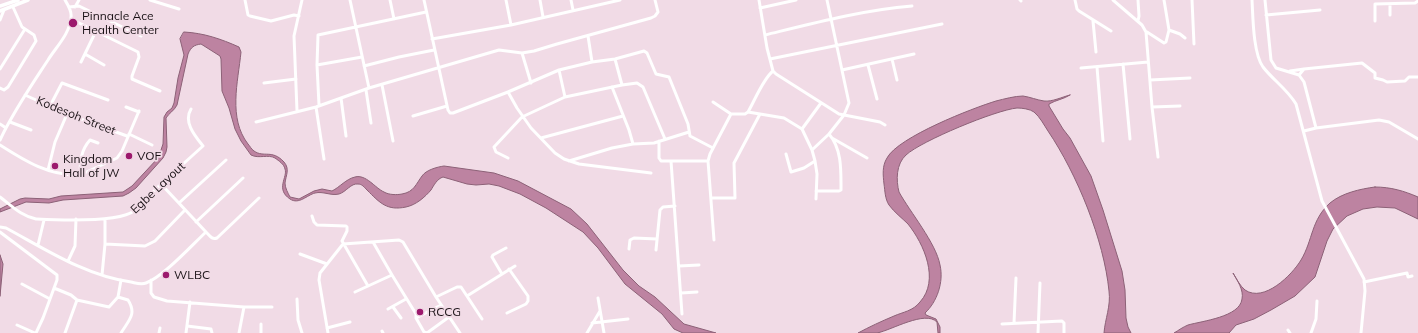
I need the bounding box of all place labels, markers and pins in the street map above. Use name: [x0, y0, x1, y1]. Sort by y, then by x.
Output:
place label: Pinnacle Ace Health Center: [82, 9, 159, 37]
marker: Pinnacle Ace Health Center: [67, 17, 79, 29]
place label: VOF: [137, 149, 161, 163]
marker: VOF: [124, 151, 134, 161]
place label: Kingdom Hall of JW: [63, 152, 120, 180]
marker: Kingdom Hall of JW: [50, 161, 60, 171]
place label: WLBC: [174, 268, 210, 282]
marker: WLBC: [161, 270, 171, 280]
place label: RCCG: [428, 305, 461, 319]
marker: RCCG: [415, 307, 425, 317]

